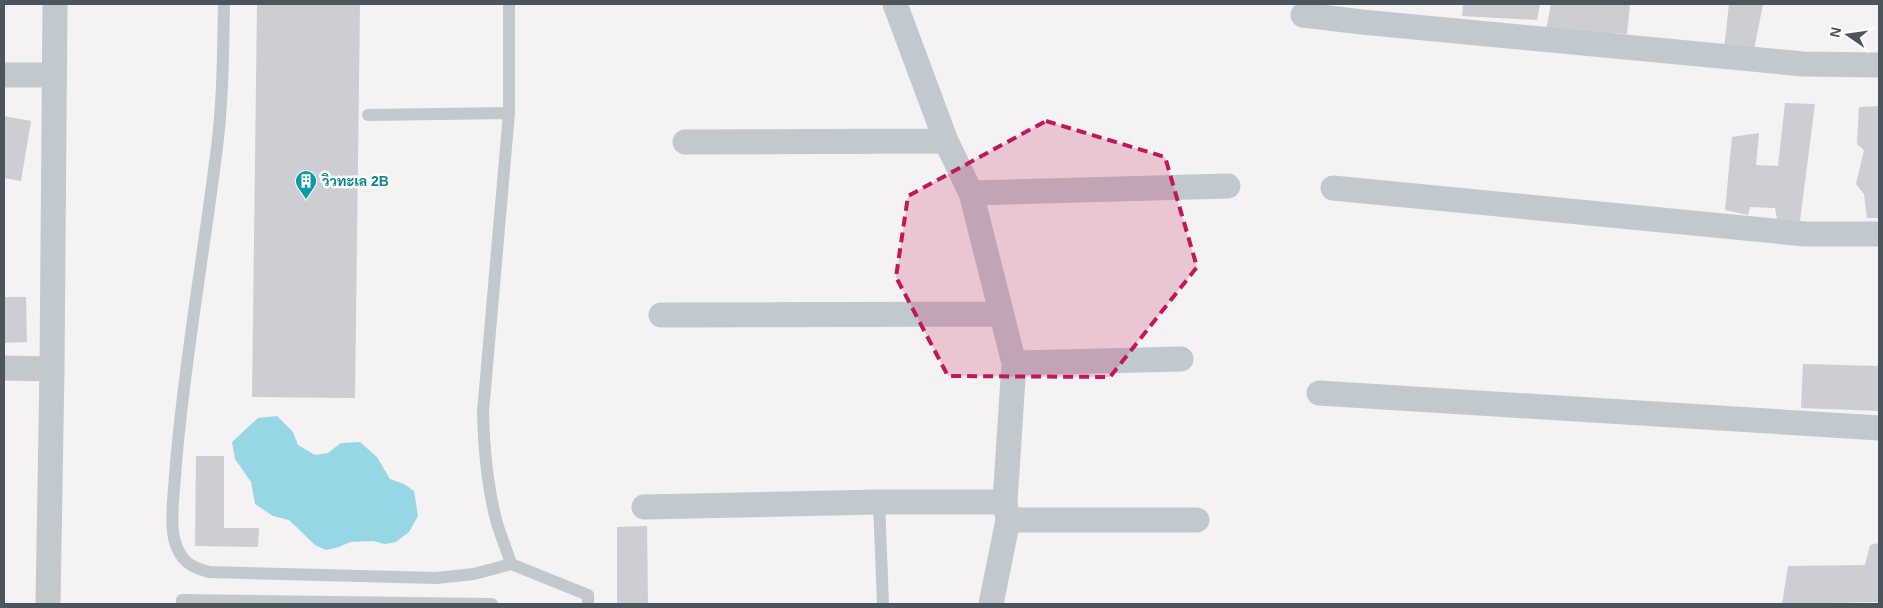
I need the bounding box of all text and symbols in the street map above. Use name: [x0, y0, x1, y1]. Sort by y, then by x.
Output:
north arrow: [1823, 10, 1873, 60]
text: N: [1826, 25, 1844, 39]
building icon: วิวทะเล 2B: [294, 169, 318, 200]
place label: วิวทะเล 2B: [321, 173, 389, 189]

